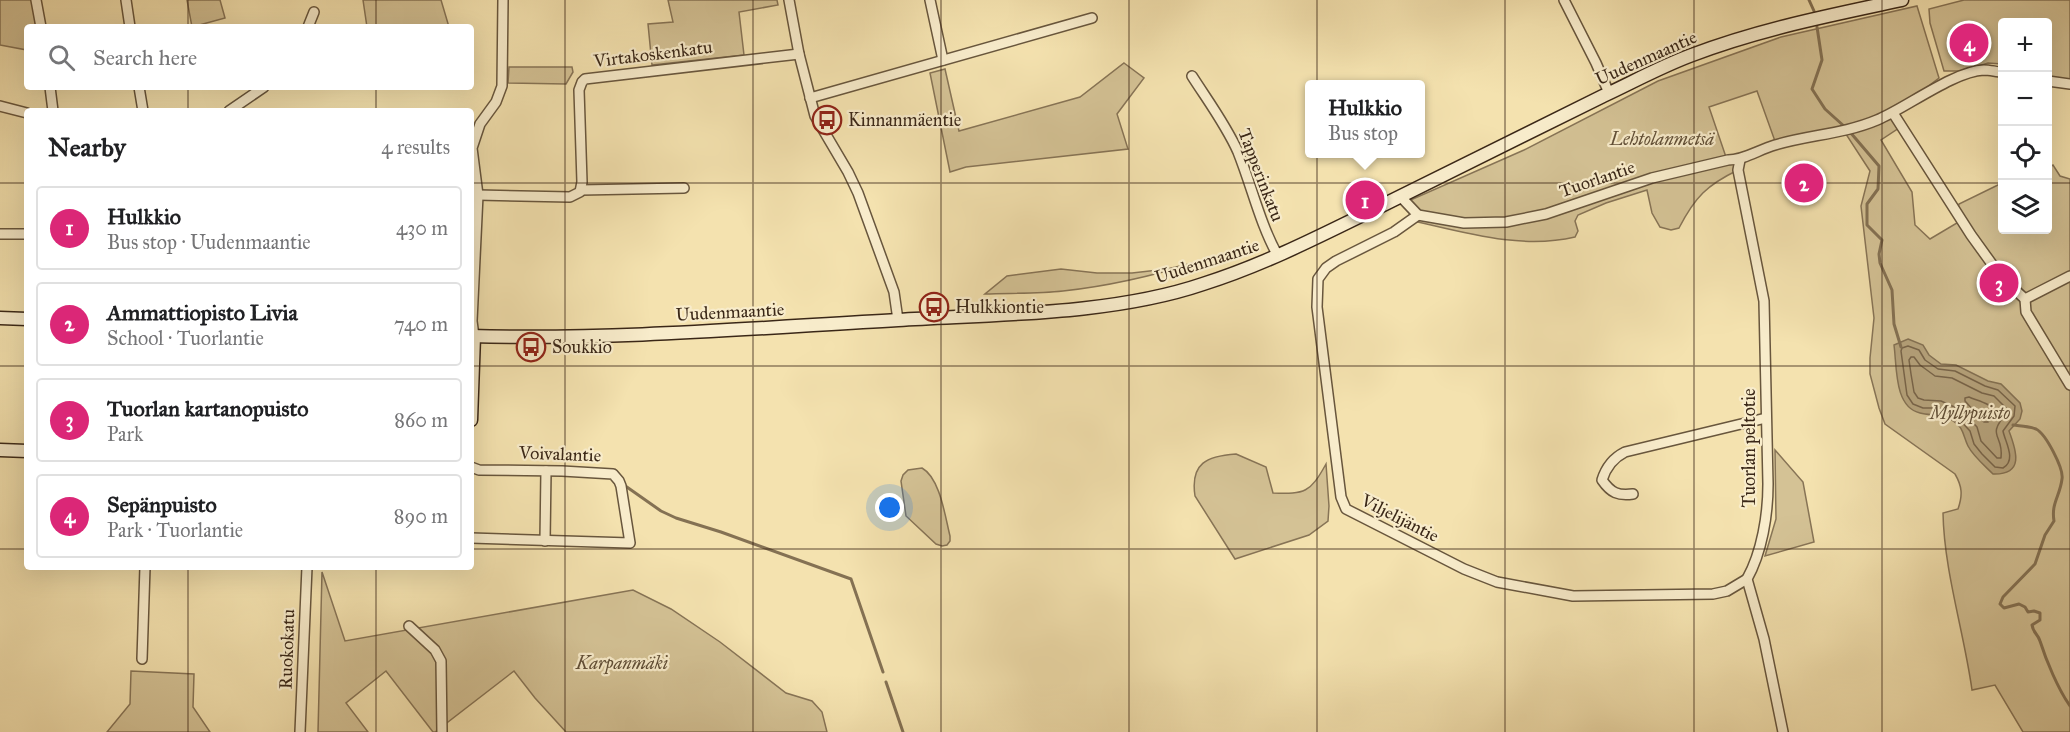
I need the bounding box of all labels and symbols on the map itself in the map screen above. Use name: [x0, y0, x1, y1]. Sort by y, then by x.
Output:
pin: 4: [1950, 20, 1988, 66]
street label: Uudenmaantie: [1592, 26, 1700, 90]
street label: Virtakoskenkatu: [591, 36, 714, 72]
bus stop icon: Kinnanmäentie: [811, 104, 843, 136]
place label: Kinnanmäentie: [848, 109, 961, 131]
street label: Tapperinkatu: [1233, 125, 1289, 225]
park label: Lehtolanmetsä: [1609, 128, 1715, 150]
street label: Tuorlantie: [1556, 156, 1638, 202]
pin: 2: [1784, 160, 1824, 206]
pin: 1: [1346, 178, 1384, 222]
street label: Uudenmaantie: [1152, 234, 1262, 288]
pin: 3: [1980, 260, 2018, 306]
bus stop icon: Hulkkiontie: [918, 291, 950, 323]
place label: Hulkkiontie: [955, 296, 1044, 318]
street label: Uudenmaantie: [675, 298, 785, 326]
bus stop icon: Soukkio: [515, 331, 547, 363]
place label: Soukkio: [552, 336, 612, 358]
street label: Tuorlan peltotie: [1738, 388, 1760, 508]
park label: Myllypuisto: [1928, 402, 2010, 425]
street label: Voivalantie: [517, 442, 602, 466]
street label: Viljelijäntie: [1357, 489, 1443, 547]
your location: [875, 493, 904, 522]
street label: Ruokokatu: [275, 608, 299, 690]
park label: Karpanmäki: [575, 652, 668, 675]

